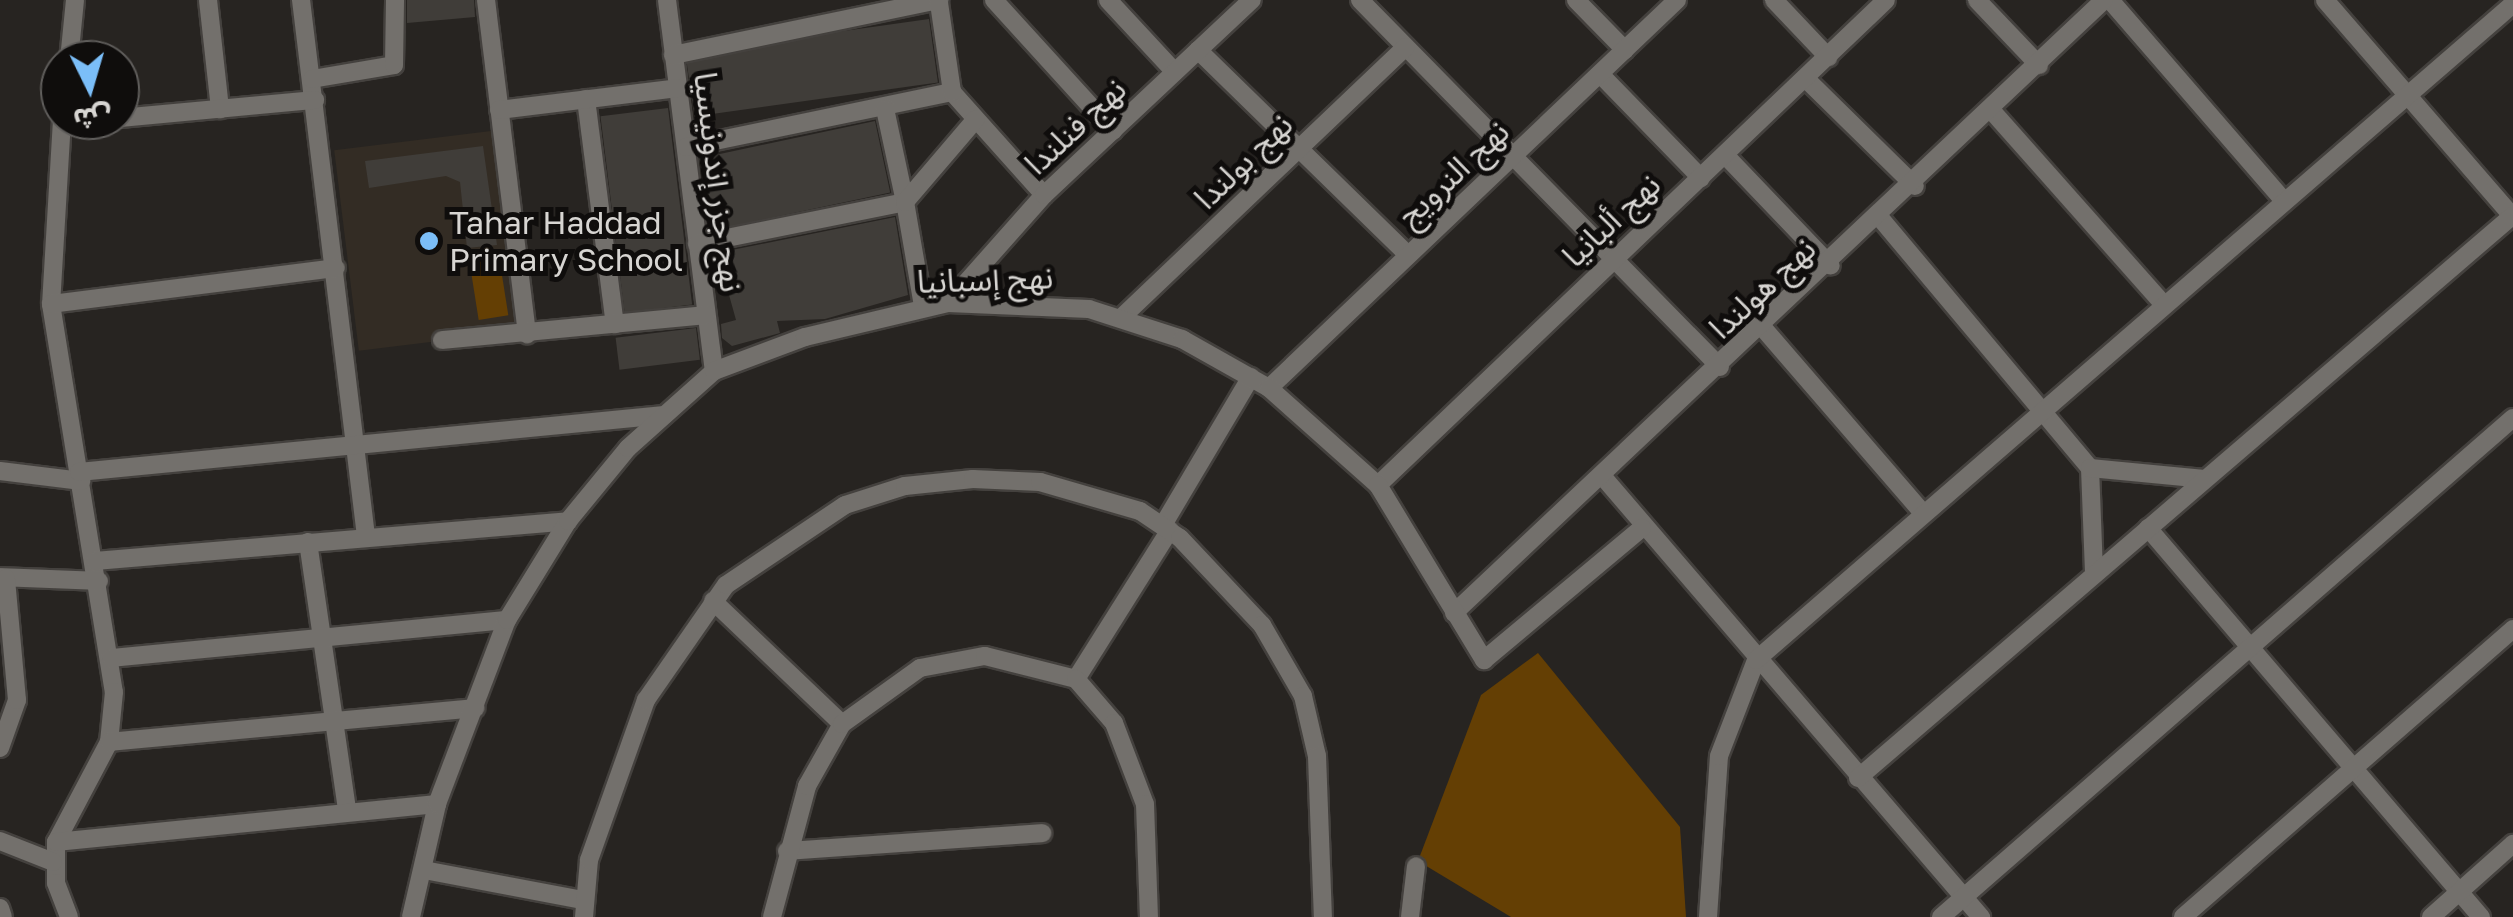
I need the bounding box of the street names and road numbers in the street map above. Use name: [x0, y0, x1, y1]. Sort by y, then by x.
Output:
street label: نهج جزر إندونيسيا: [686, 70, 752, 294]
street label: نهج فنلندا: [1017, 70, 1133, 182]
street label: نهج بولندا: [1186, 105, 1300, 217]
street label: نهج النرويج: [1390, 112, 1516, 234]
street label: نهج ألبانيا: [1554, 165, 1668, 275]
street label: نهج هولندا: [1701, 229, 1823, 347]
street label: نهج إسبانيا: [916, 257, 1054, 301]

